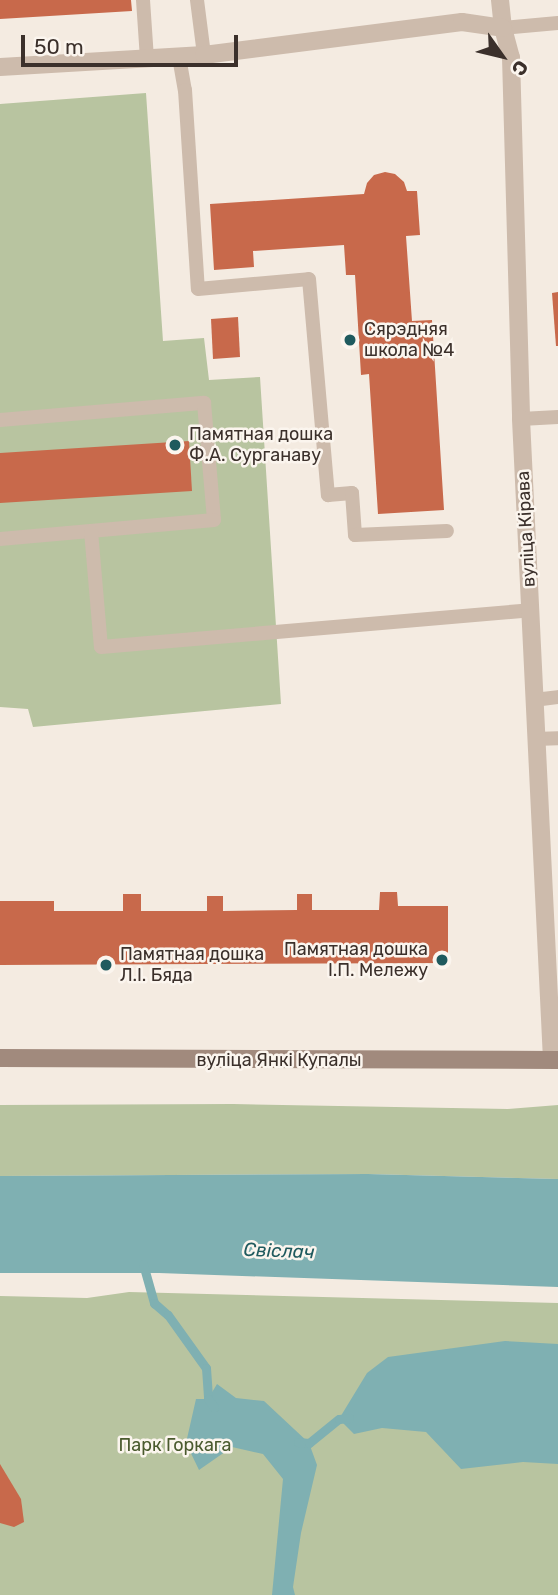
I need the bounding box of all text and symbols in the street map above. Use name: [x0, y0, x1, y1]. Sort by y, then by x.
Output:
scale bar: [24, 21, 242, 65]
north arrow: [467, 21, 537, 91]
text: 50 m: [34, 34, 84, 59]
text: С: [507, 56, 533, 80]
place label: Сярэдняя школа №4: [364, 319, 454, 362]
marker: Сярэдняя школа №4: [342, 332, 358, 348]
place label: Памятная дошка Ф.А. Сурганаву: [189, 424, 333, 466]
marker: Памятная дошка Ф.А. Сурганаву: [167, 437, 183, 453]
street label: вуліца Кірава: [512, 470, 540, 588]
place label: Памятная дошка І.П. Мележу: [284, 939, 428, 982]
place label: Памятная дошка Л.І. Бяда: [120, 944, 264, 986]
marker: Памятная дошка І.П. Мележу: [434, 952, 450, 968]
marker: Памятная дошка Л.І. Бяда: [98, 957, 114, 973]
street label: вуліца Янкі Купалы: [196, 1049, 362, 1071]
water label: Свіслач: [243, 1238, 315, 1264]
park label: Парк Горкага: [118, 1434, 232, 1456]

